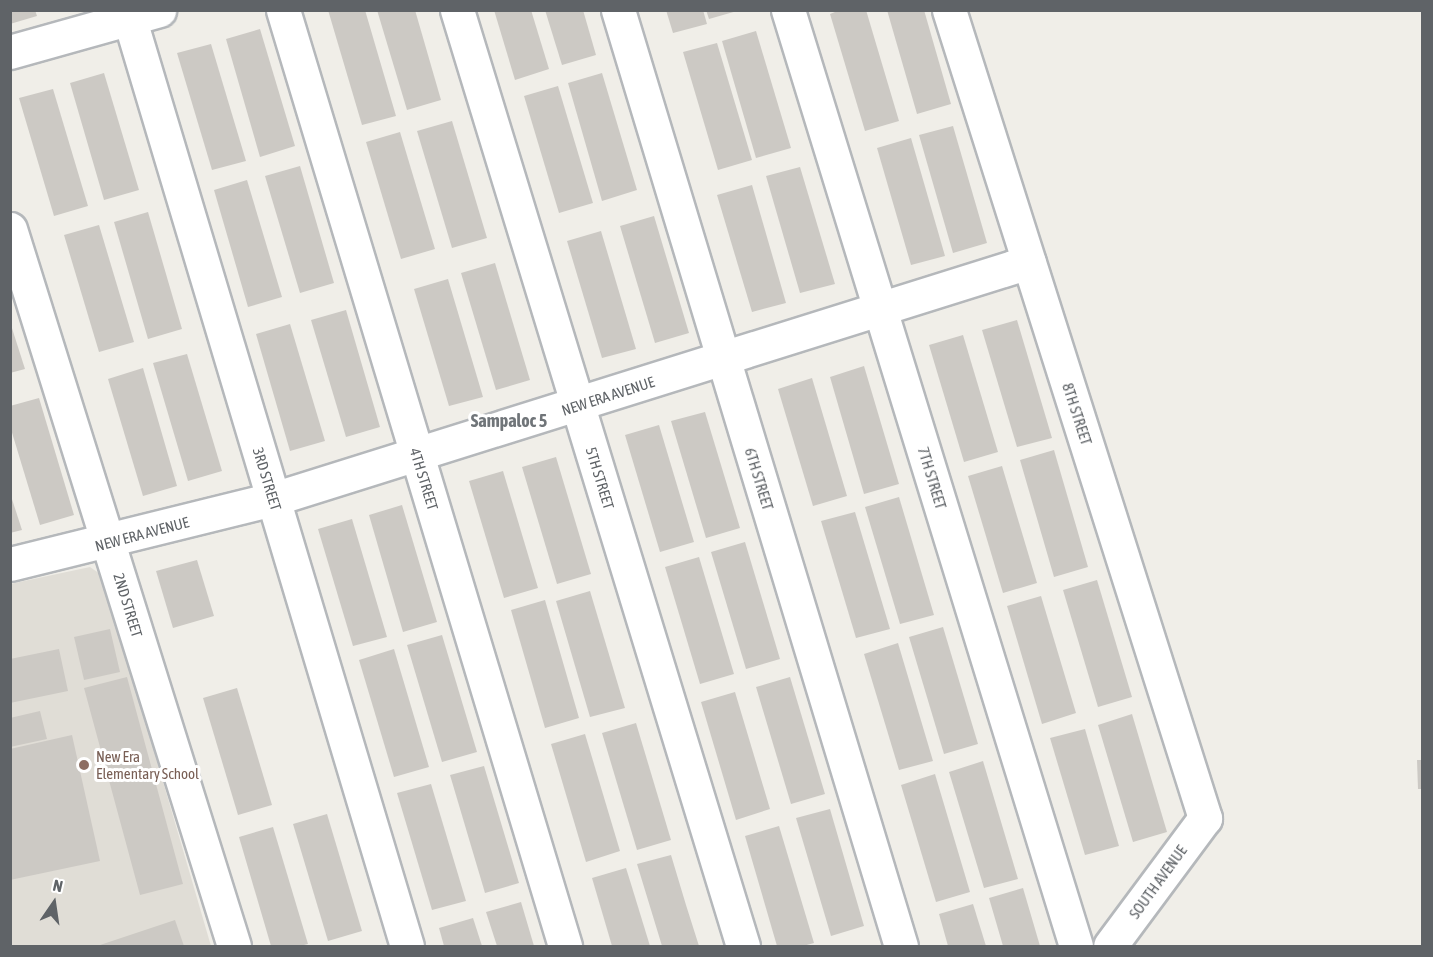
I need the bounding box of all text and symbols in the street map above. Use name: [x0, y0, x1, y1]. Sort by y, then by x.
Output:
street label: NEW ERA AVENUE: [559, 373, 657, 419]
street label: 8TH STREET: [1059, 381, 1095, 447]
district label: Sampaloc 5: [471, 410, 547, 432]
street label: 3RD STREET: [249, 445, 285, 513]
street label: 5TH STREET: [582, 445, 618, 511]
street label: 7TH STREET: [914, 445, 950, 511]
street label: 4TH STREET: [406, 446, 442, 512]
street label: 6TH STREET: [741, 446, 777, 512]
street label: NEW ERA AVENUE: [93, 513, 191, 555]
street label: 2ND STREET: [110, 571, 146, 639]
place label: New Era Elementary School: [96, 747, 199, 782]
marker: New Era Elementary School: [77, 758, 91, 772]
street label: SOUTH AVENUE: [1125, 842, 1191, 922]
north arrow: [24, 873, 84, 933]
text: N: [51, 876, 65, 895]

